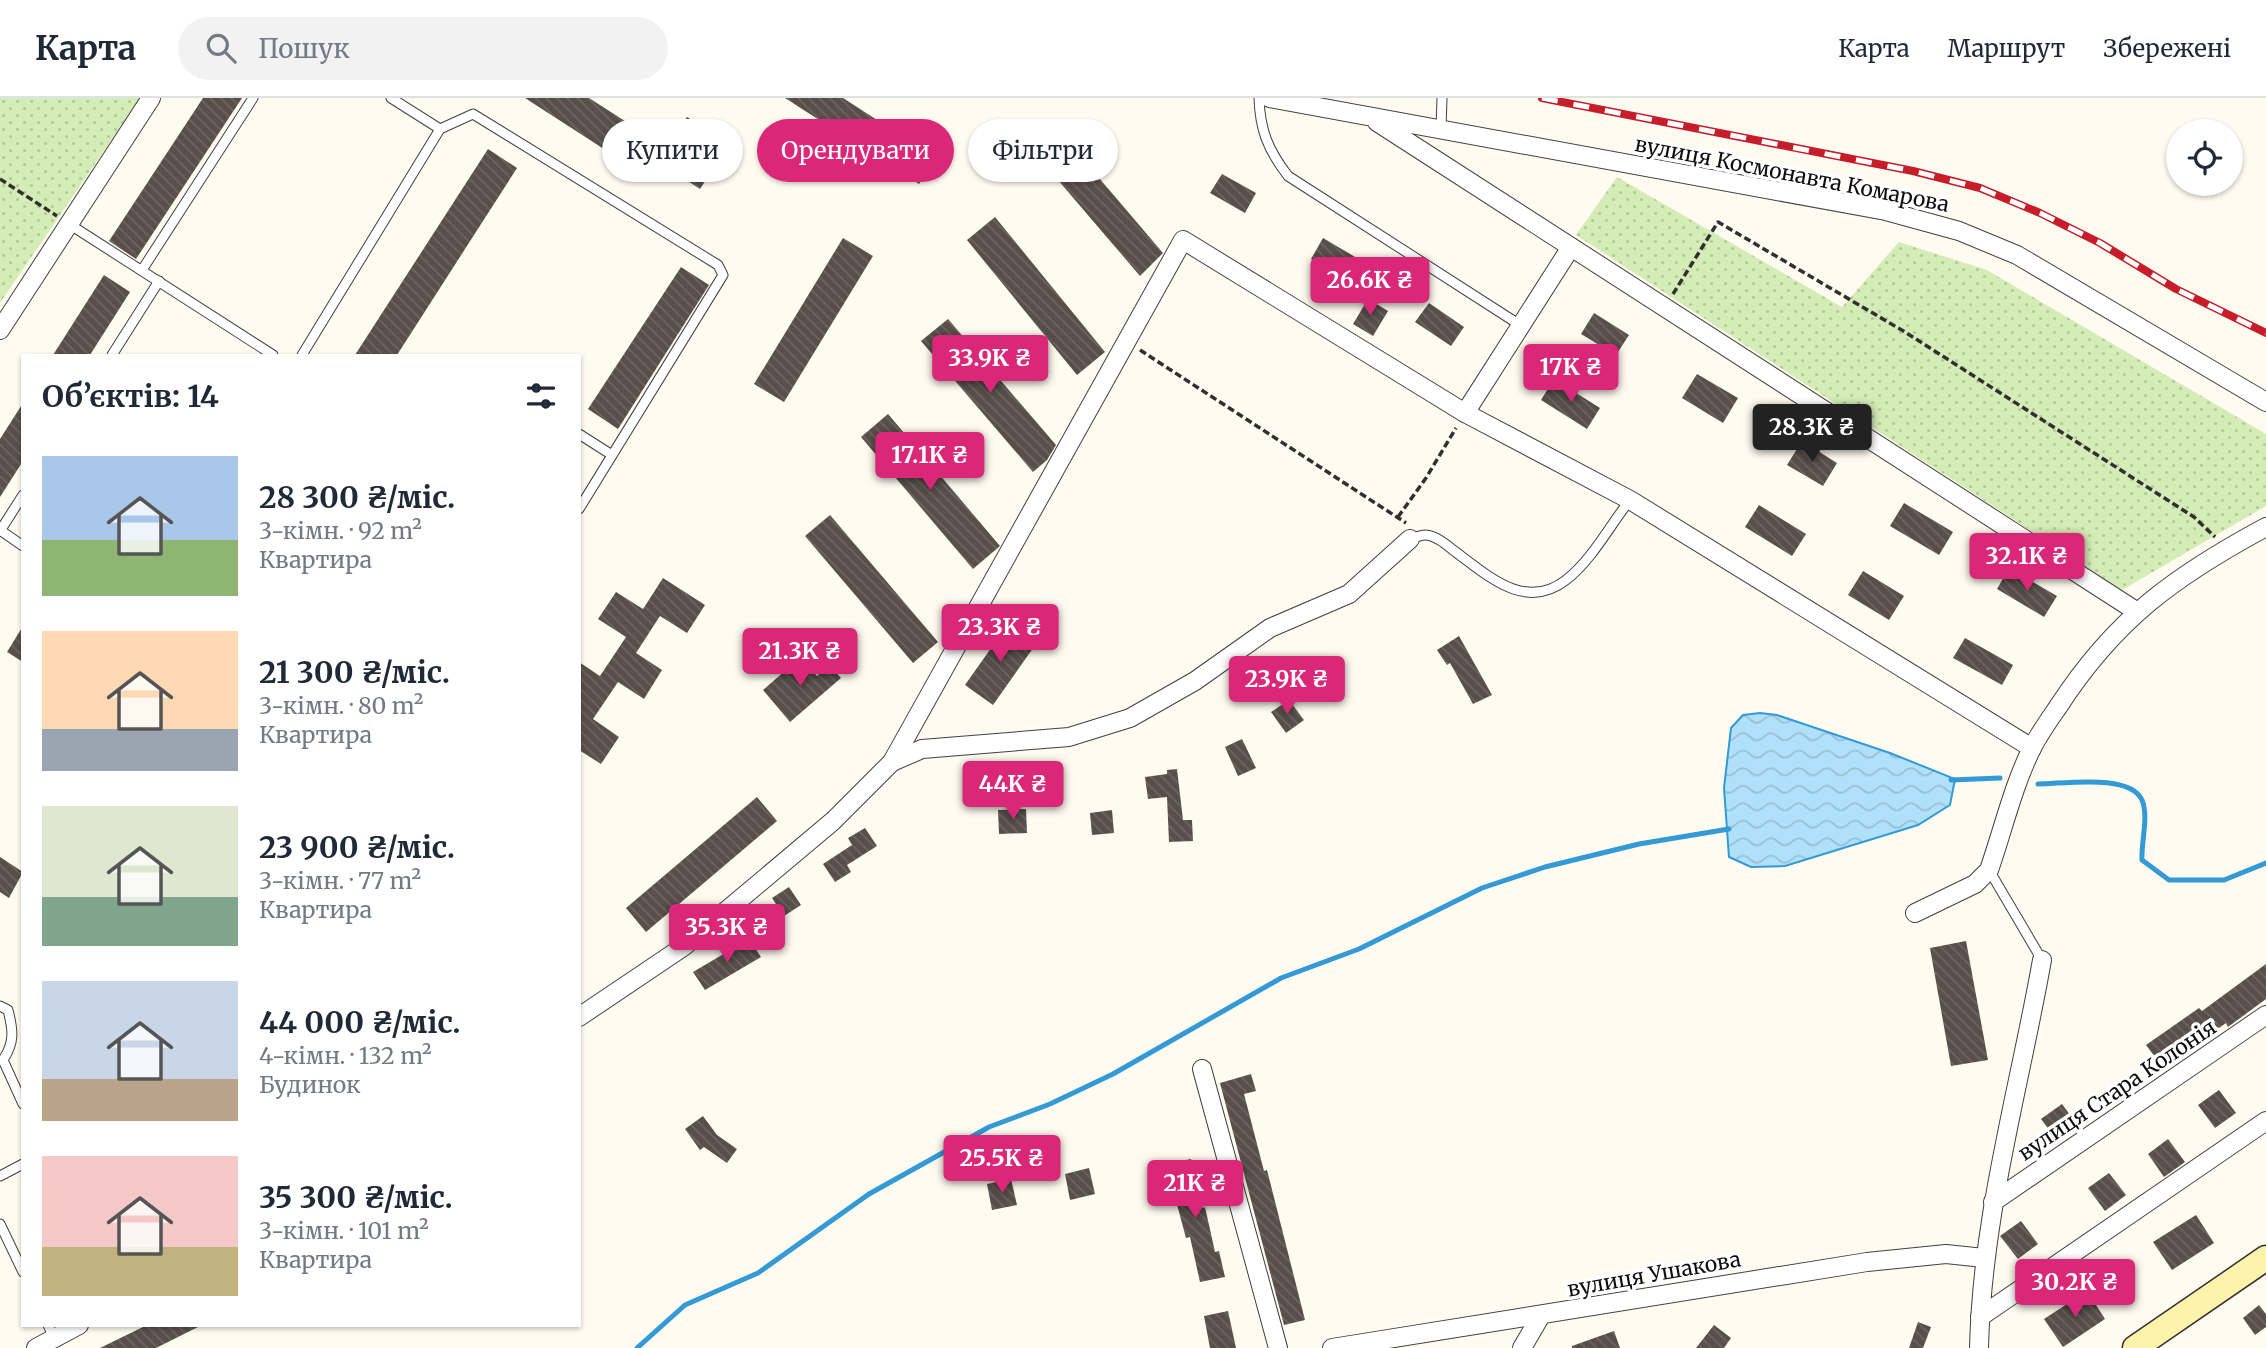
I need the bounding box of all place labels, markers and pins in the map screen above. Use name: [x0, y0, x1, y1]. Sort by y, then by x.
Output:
pin: 26.6K ₴: [1305, 258, 1435, 317]
pin: 33.9K ₴: [925, 336, 1055, 395]
pin: 17K ₴: [1522, 344, 1620, 404]
pin: 28.3K ₴: [1747, 404, 1877, 464]
pin: 17.1K ₴: [865, 432, 995, 492]
pin: 32.1K ₴: [1962, 533, 2092, 593]
pin: 23.3K ₴: [935, 604, 1065, 664]
pin: 21.3K ₴: [735, 628, 865, 688]
pin: 23.9K ₴: [1222, 656, 1352, 716]
pin: 44K ₴: [964, 762, 1062, 821]
pin: 35.3K ₴: [662, 904, 792, 964]
pin: 25.5K ₴: [937, 1136, 1067, 1195]
pin: 21K ₴: [1146, 1160, 1244, 1220]
pin: 30.2K ₴: [2010, 1260, 2140, 1319]

